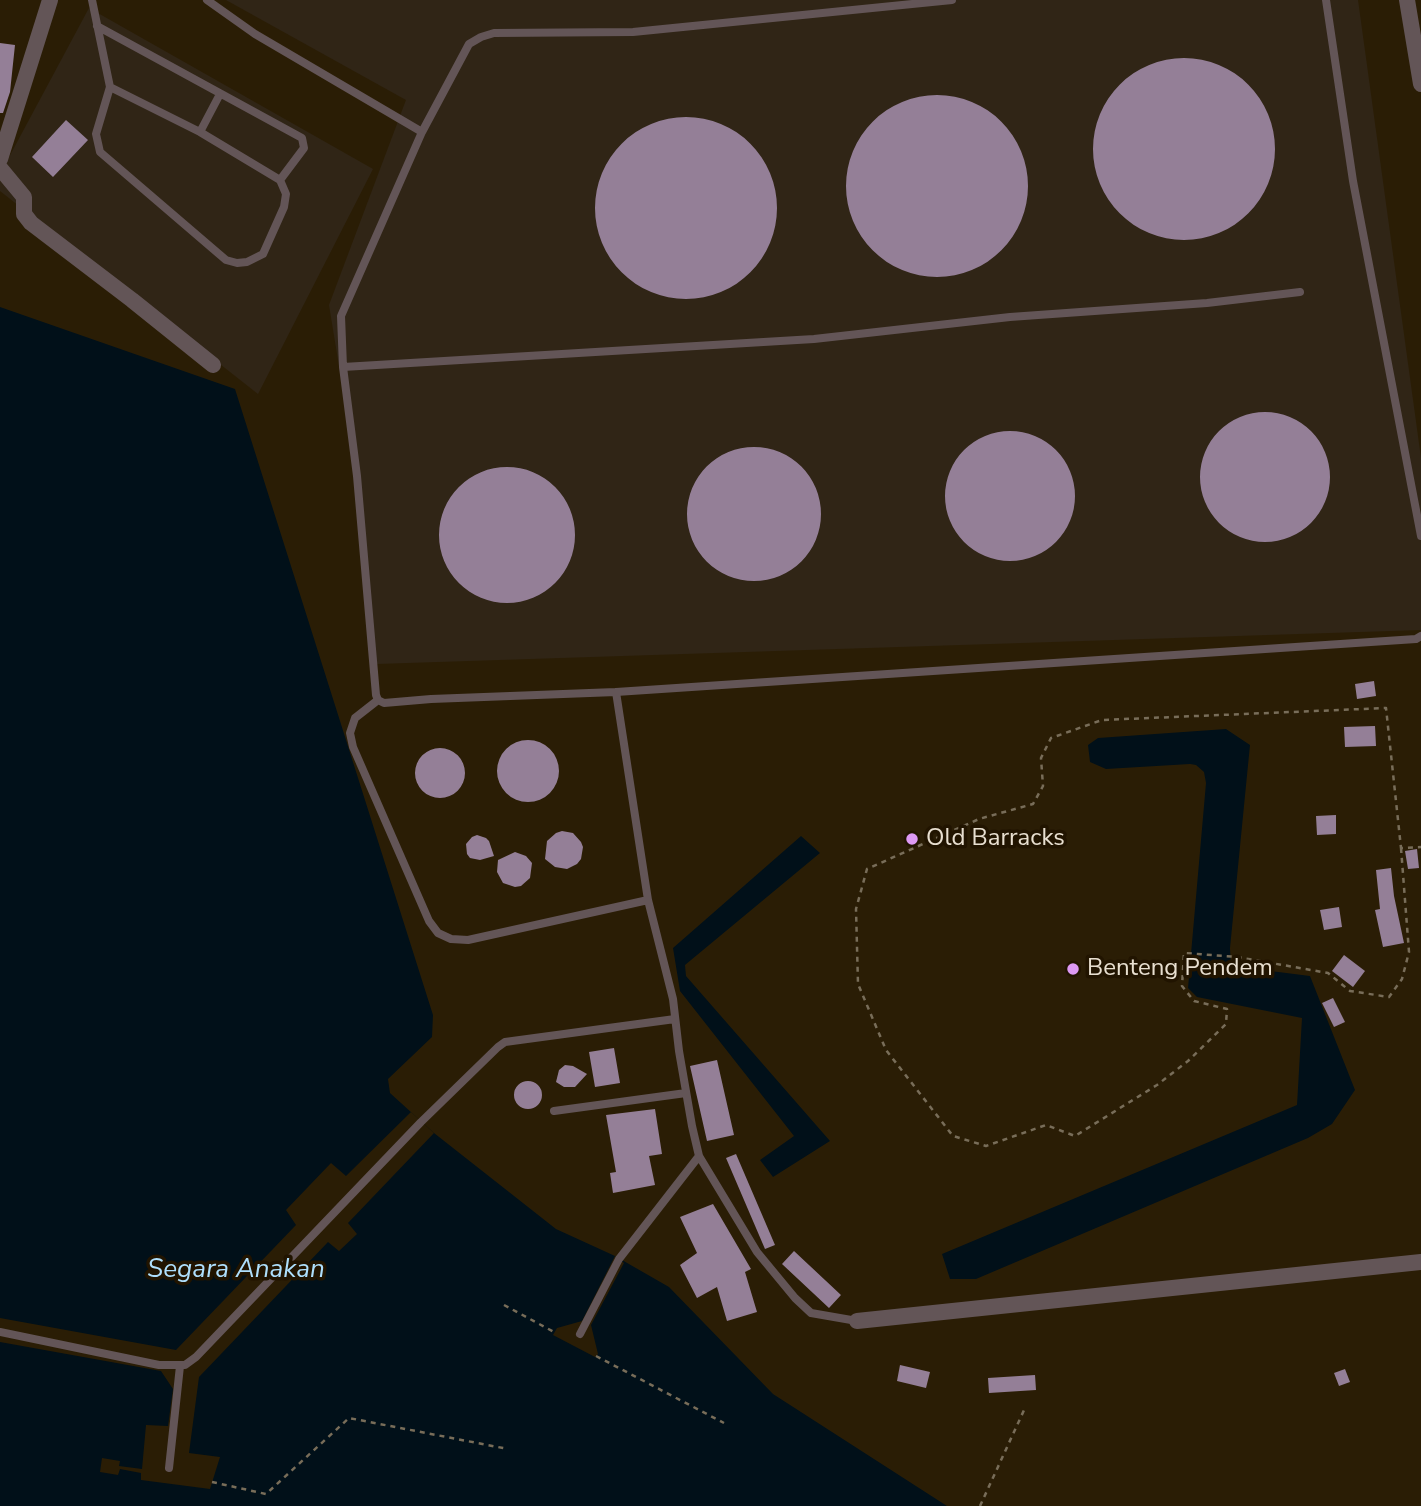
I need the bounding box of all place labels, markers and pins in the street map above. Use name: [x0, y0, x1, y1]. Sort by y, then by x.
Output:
place label: Old Barracks: [926, 825, 1065, 853]
marker: Old Barracks: [904, 831, 920, 847]
place label: Benteng Pendem: [1087, 955, 1273, 983]
marker: Benteng Pendem: [1065, 961, 1081, 977]

